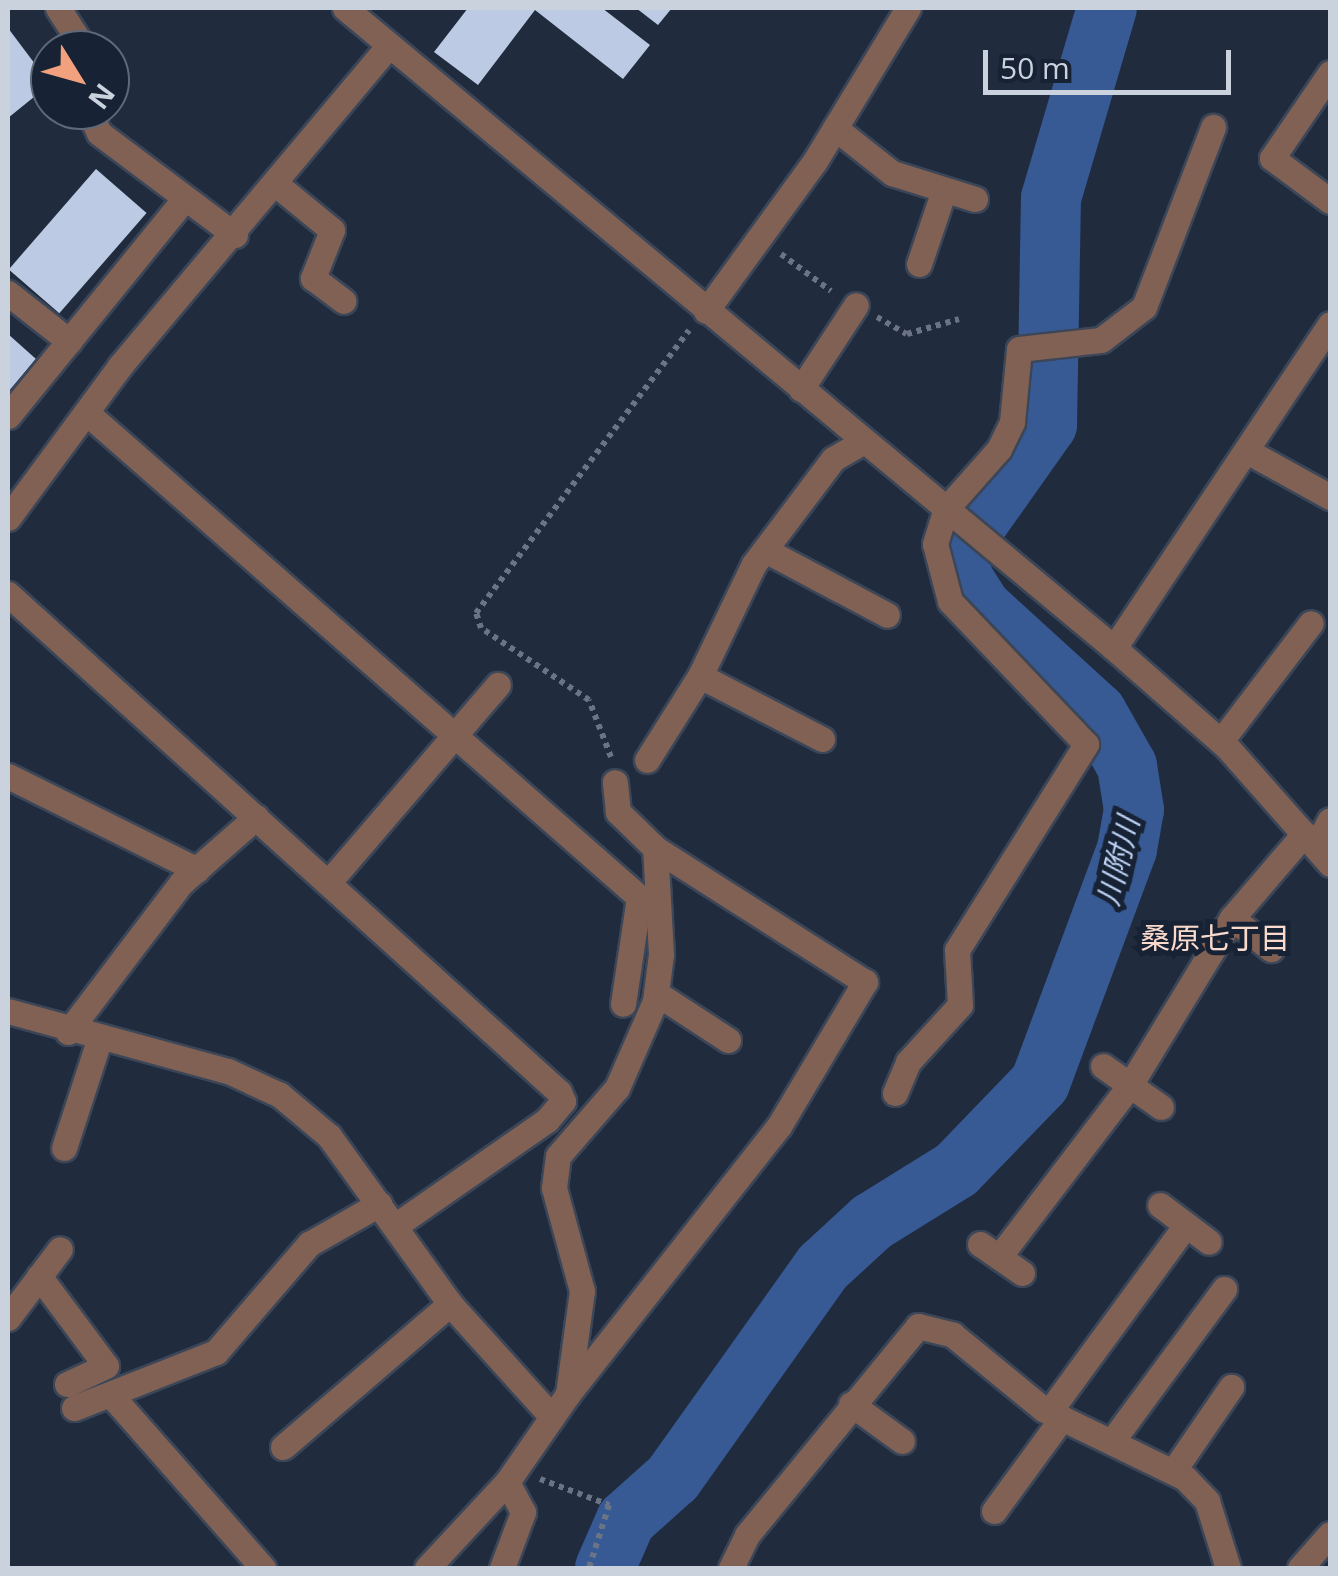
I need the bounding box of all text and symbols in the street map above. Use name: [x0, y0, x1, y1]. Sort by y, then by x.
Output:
north arrow: [30, 30, 130, 130]
scale bar: [988, 30, 1236, 92]
text: 50 m: [1000, 47, 1070, 88]
text: N: [80, 76, 124, 117]
water label: 川附川: [1090, 813, 1146, 909]
district label: 桑原七丁目: [1140, 920, 1290, 956]

